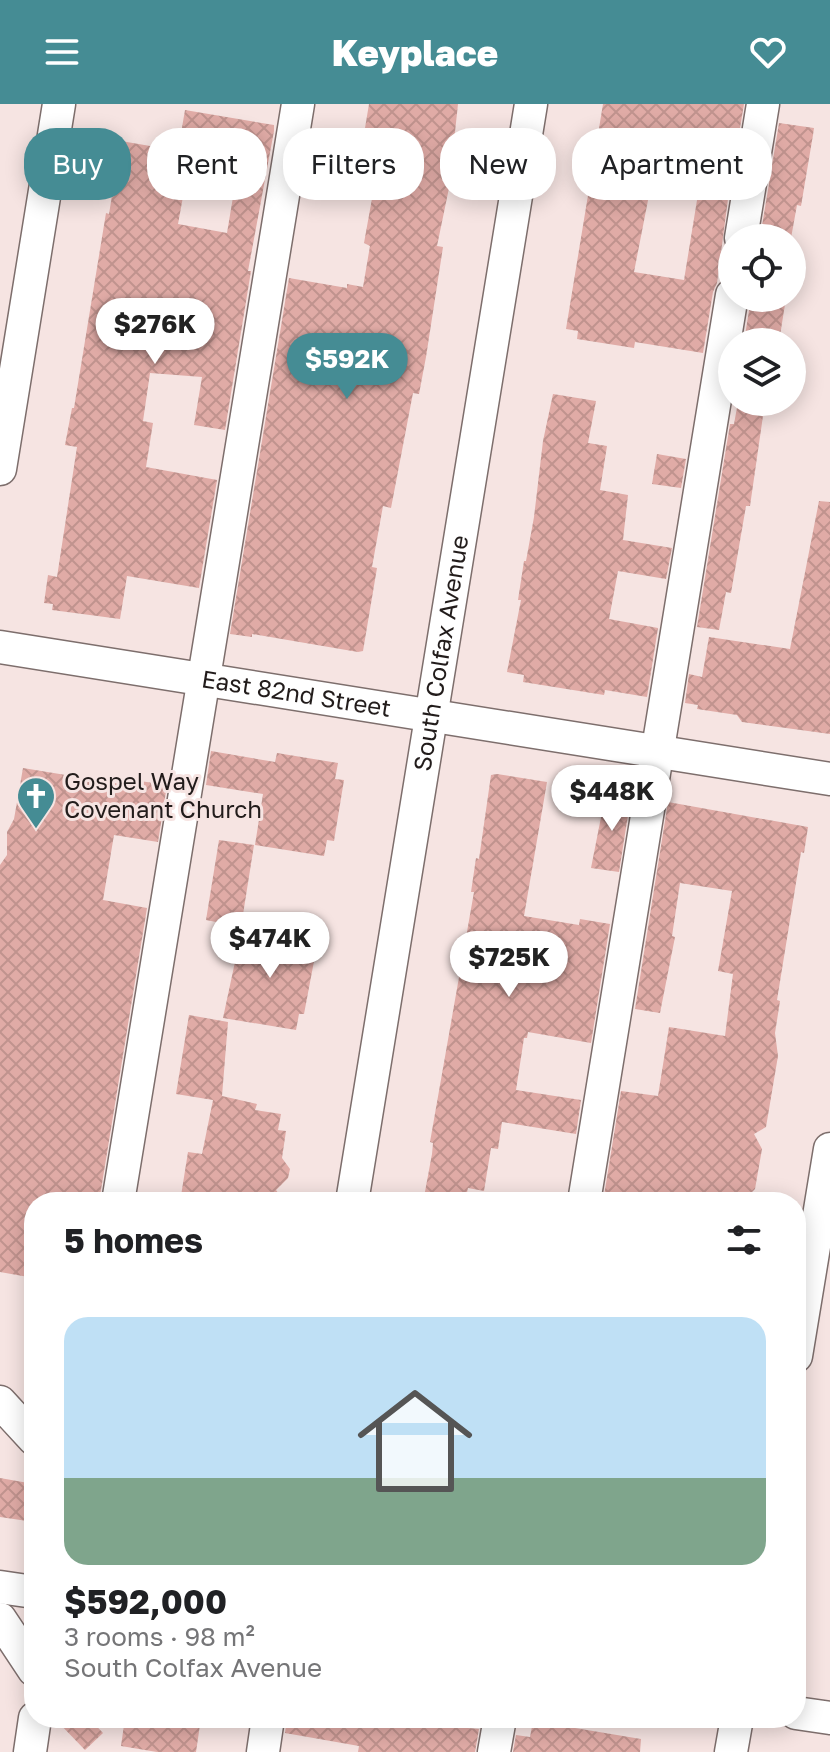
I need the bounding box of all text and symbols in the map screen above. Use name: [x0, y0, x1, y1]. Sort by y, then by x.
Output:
icon: menu: [40, 30, 84, 74]
icon: heart: [746, 30, 790, 74]
text: Keyplace: [332, 31, 498, 74]
chip: Buy: [24, 128, 131, 200]
chip: Rent: [147, 128, 267, 200]
chip: Filters: [283, 128, 424, 200]
chip: New: [440, 128, 556, 200]
chip: Apartment: [572, 128, 772, 200]
map controls: [718, 224, 806, 416]
button: locate: [718, 224, 806, 312]
pin: $276K: [99, 298, 211, 366]
text: $276K: [114, 308, 196, 339]
button: layers: [718, 328, 806, 416]
pin: $592K: [291, 333, 403, 401]
text: $592K: [305, 343, 389, 374]
street label: South Colfax Avenue: [406, 533, 473, 773]
street label: East 82nd Street: [200, 663, 393, 722]
pin: $448K: [556, 765, 668, 833]
place label: Gospel Way Covenant Church: [64, 766, 262, 823]
church icon: Gospel Way Covenant Church: [15, 775, 57, 830]
text: $448K: [569, 775, 655, 806]
pin: $474K: [214, 912, 326, 980]
text: $474K: [229, 922, 311, 953]
pin: $725K: [453, 931, 565, 999]
text: $725K: [468, 941, 550, 972]
icon: filters: [722, 1218, 766, 1262]
text: 5 homes: [64, 1220, 203, 1260]
icon: home: [343, 1369, 487, 1513]
text: $592,000: [64, 1581, 227, 1621]
text: 3 rooms · 98 m²: [64, 1621, 255, 1652]
text: South Colfax Avenue: [64, 1652, 322, 1683]

